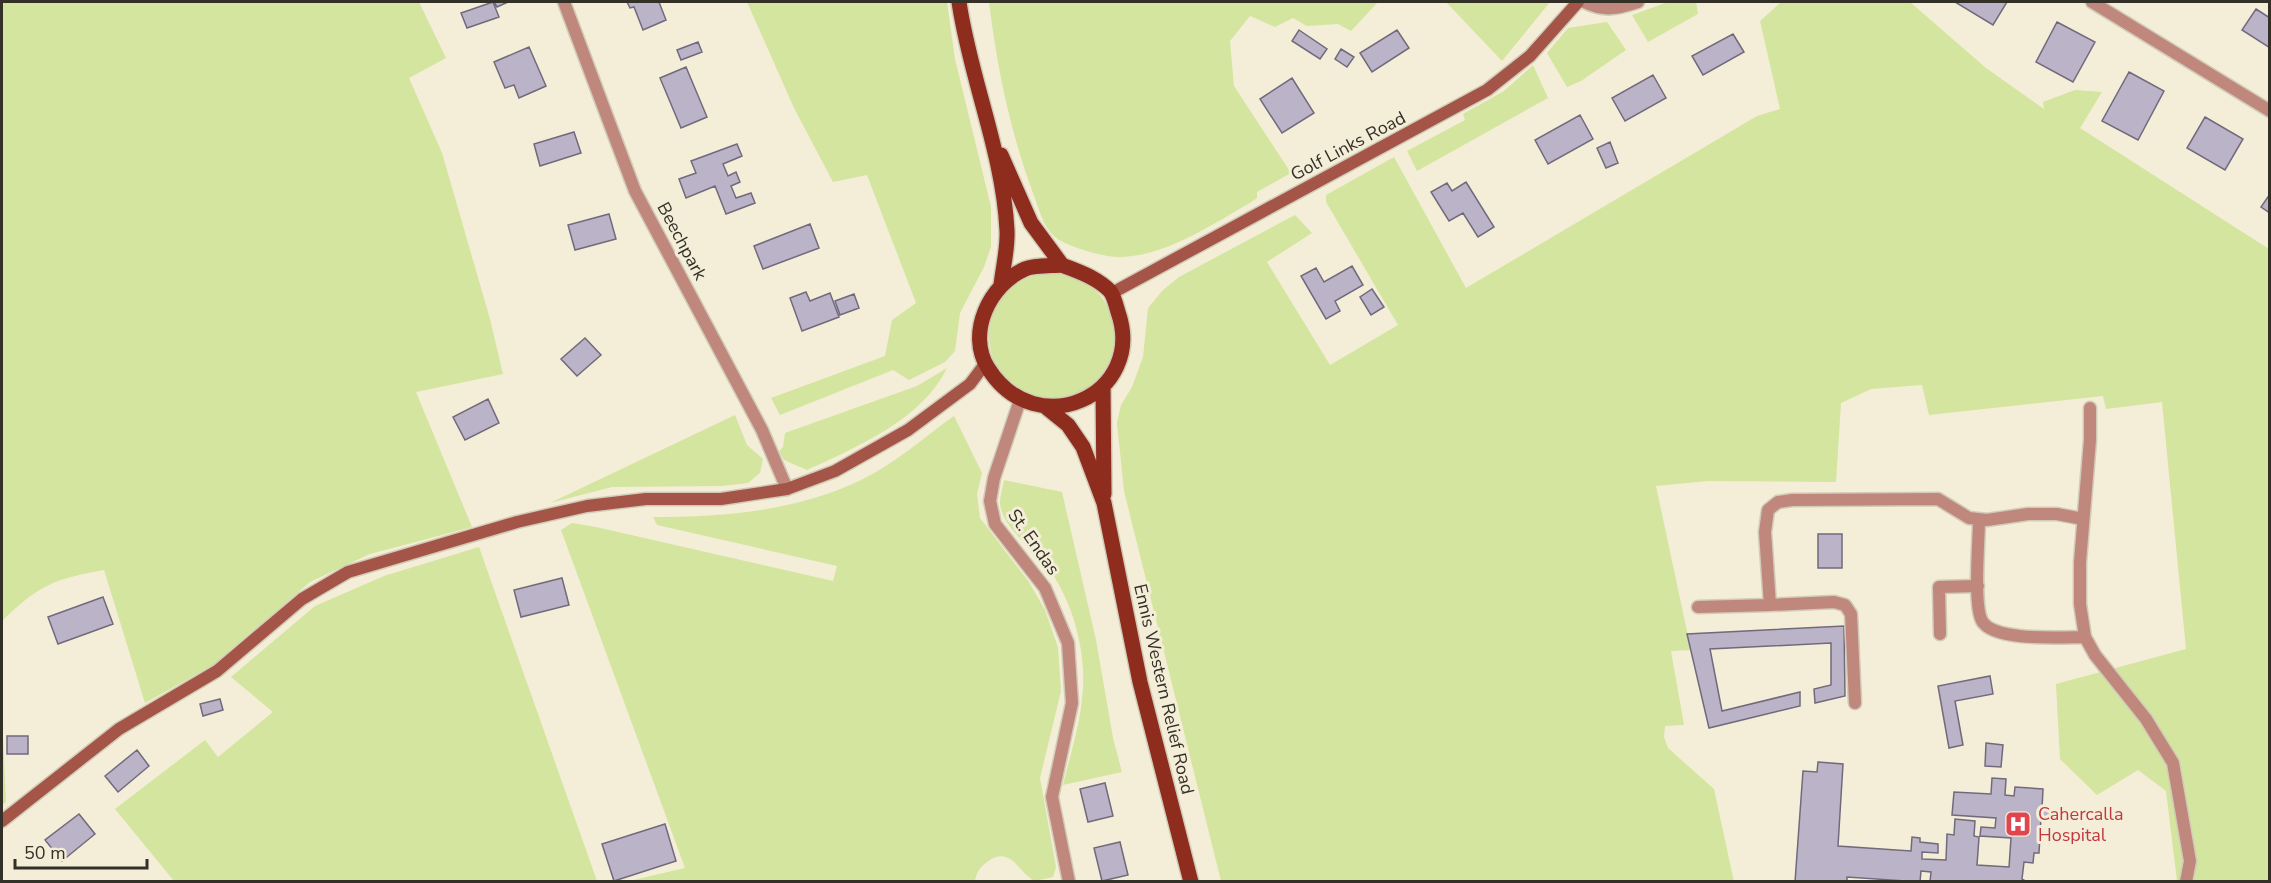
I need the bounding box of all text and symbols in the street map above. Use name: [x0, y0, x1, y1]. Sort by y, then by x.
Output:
street label: Golf Links Road: [1286, 106, 1410, 186]
street label: Beechpark: [651, 198, 713, 285]
street label: St. Endas: [1002, 504, 1066, 580]
street label: Ennis Western Relief Road: [1128, 581, 1200, 797]
place label: Cahercalla Hospital: [2038, 802, 2123, 847]
hospital icon: Cahercalla Hospital: [2003, 809, 2033, 839]
scale bar: [15, 832, 147, 870]
text: 50 m: [24, 841, 66, 865]

